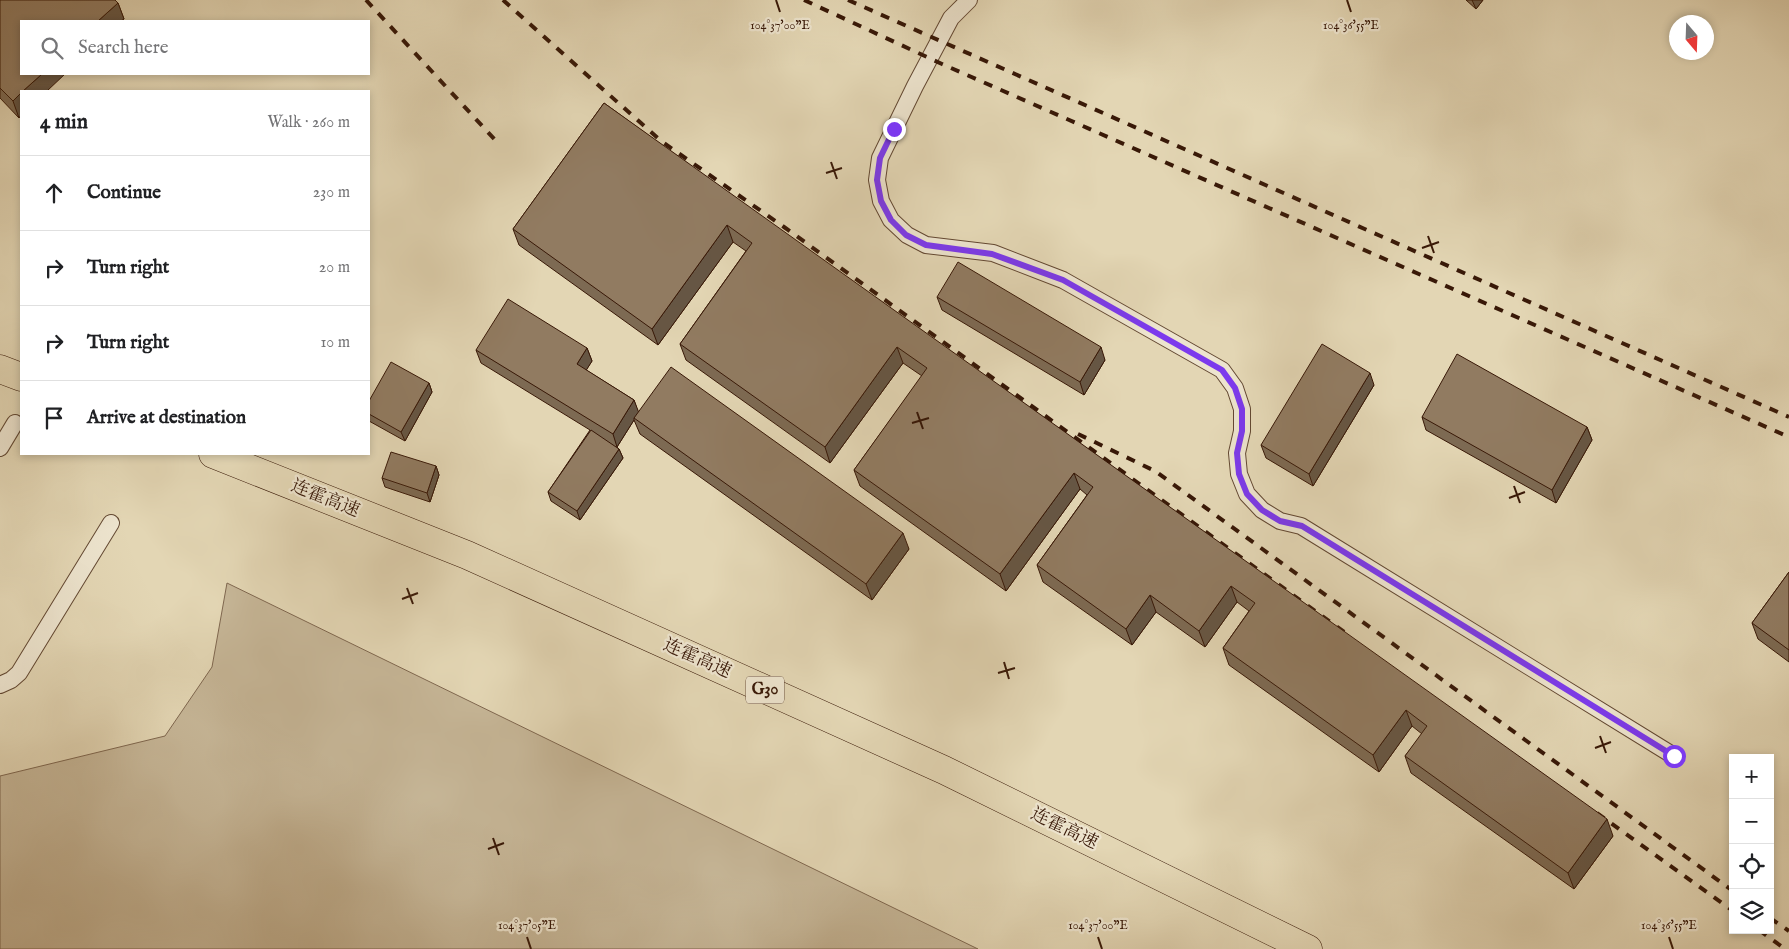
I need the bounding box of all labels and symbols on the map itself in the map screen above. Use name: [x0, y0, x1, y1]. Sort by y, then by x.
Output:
north arrow: [1669, 15, 1714, 60]
text: 104°37'00"E: [750, 18, 810, 33]
text: 104°36'55"E: [1323, 18, 1379, 33]
route end: [883, 118, 906, 141]
street label: 连霍高速: [287, 475, 363, 523]
street label: 连霍高速: [659, 634, 735, 684]
road number: G30: [746, 676, 784, 704]
route start: [1663, 745, 1686, 768]
street label: 连霍高速: [1027, 803, 1101, 855]
text: 104°37'05"E: [498, 918, 556, 933]
text: 104°37'00"E: [1068, 918, 1128, 933]
text: 104°36'55"E: [1641, 918, 1697, 933]

